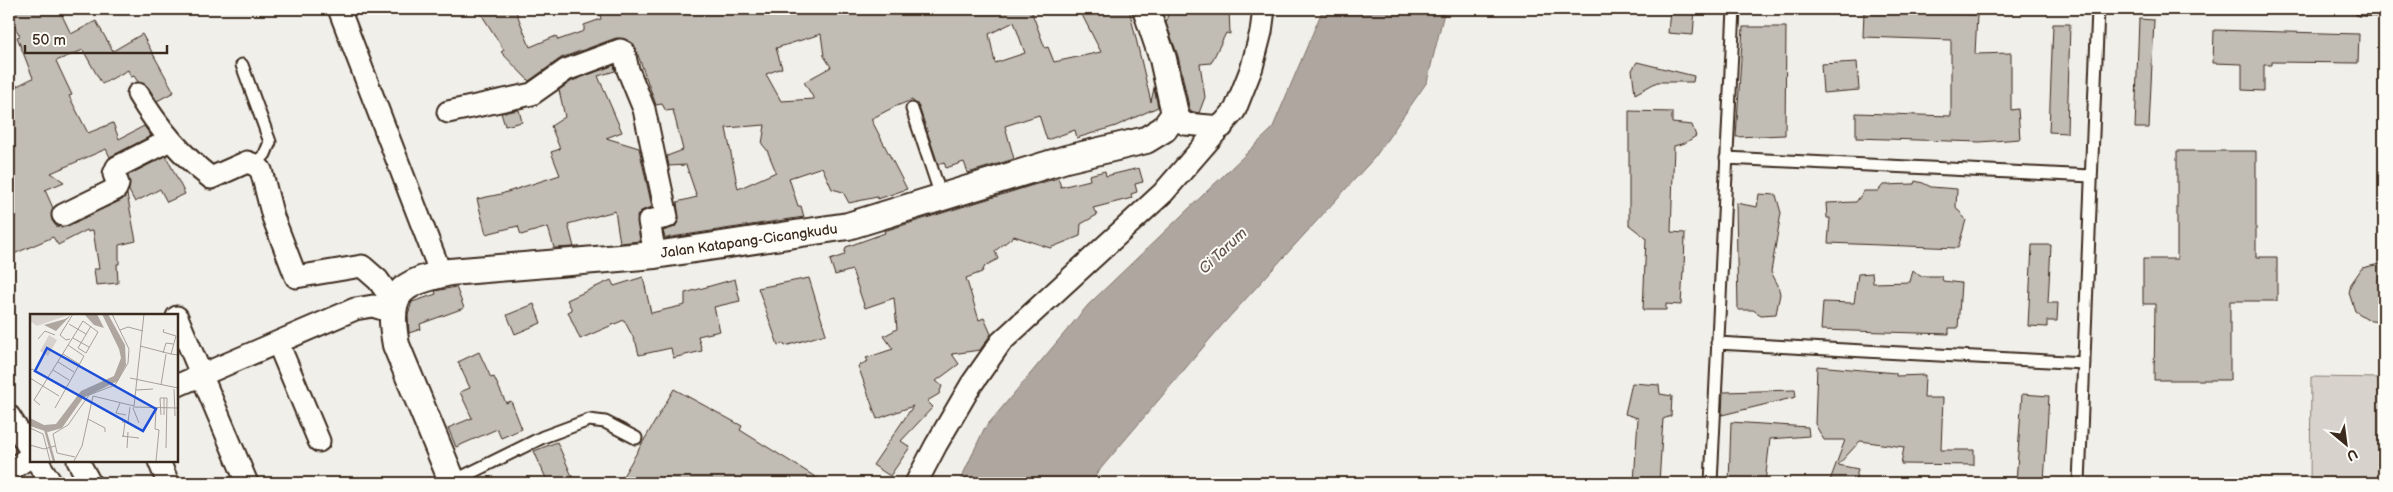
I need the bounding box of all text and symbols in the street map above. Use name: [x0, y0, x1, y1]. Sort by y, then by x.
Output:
scale bar: [25, 22, 168, 54]
text: 50 m: [32, 31, 66, 50]
street label: Jalan Katapang-Cicangkudu: [660, 220, 838, 262]
water label: Ci Tarum: [1195, 224, 1251, 278]
inset map: [30, 314, 178, 462]
north arrow: [2320, 420, 2370, 470]
text: U: [2344, 445, 2361, 465]

